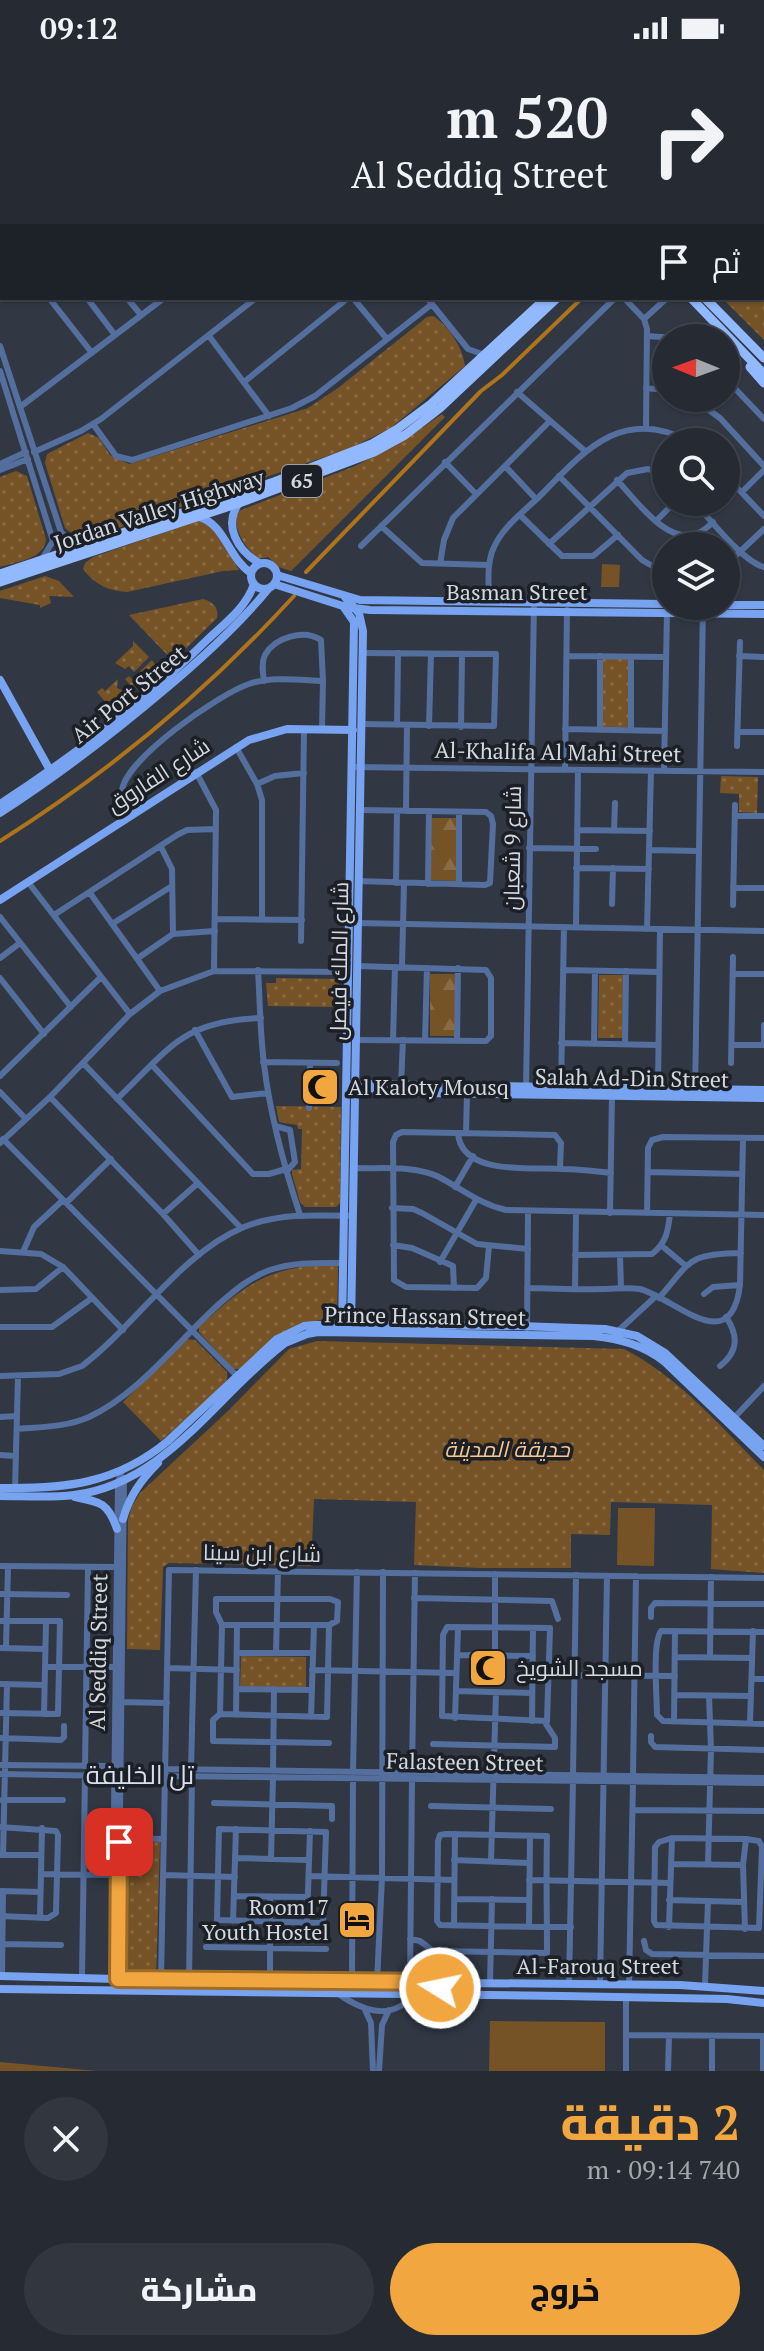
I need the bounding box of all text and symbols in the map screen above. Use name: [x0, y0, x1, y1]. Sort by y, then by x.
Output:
text: 09:12: [40, 8, 118, 48]
text: 520 m: [446, 80, 608, 154]
icon: right: [636, 88, 740, 192]
text: Al Seddiq Street: [351, 151, 608, 198]
icon: arrive: [652, 240, 696, 284]
text: ثم: [712, 242, 740, 282]
north arrow: [652, 324, 740, 412]
map controls: [652, 324, 740, 620]
button: search: [652, 428, 740, 516]
street label: Jordan Valley Highway: [50, 462, 268, 557]
road number: 65: [282, 465, 322, 497]
button: layers: [652, 532, 740, 620]
street label: Basman Street: [446, 577, 588, 606]
street label: Air Port Street: [65, 638, 192, 749]
street label: شارع الفاروق: [101, 730, 215, 820]
street label: Al-Khalifa Al Mahi Street: [434, 735, 682, 768]
street label: شارع 9 شعبان: [496, 785, 528, 911]
street label: شارع الملك فيصل: [323, 881, 355, 1041]
street label: Salah Ad-Din Street: [535, 1061, 729, 1094]
mosque icon: Al Kaloty Mousq: [299, 1066, 341, 1108]
place label: Al Kaloty Mousq: [348, 1072, 509, 1101]
street label: Prince Hassan Street: [324, 1299, 526, 1332]
park label: حديقة المدينة: [444, 1434, 571, 1463]
street label: شارع ابن سينا: [203, 1537, 321, 1569]
street label: Al Seddiq Street: [82, 1573, 113, 1731]
mosque icon: مسجد الشويخ: [467, 1647, 509, 1689]
place label: مسجد الشويخ: [516, 1653, 643, 1683]
street label: Falasteen Street: [386, 1746, 544, 1777]
district label: تل الخليفة: [86, 1757, 194, 1791]
pin: [85, 1808, 153, 1876]
icon: arrive: [97, 1820, 141, 1864]
place label: Room17 Youth Hostel: [202, 1892, 329, 1946]
hotel icon: Room17 Youth Hostel: [336, 1899, 378, 1941]
position arrow: [398, 1946, 482, 2030]
street label: Al-Farouq Street: [516, 1951, 680, 1980]
text: 2 دقيقة: [561, 2090, 740, 2154]
button: close: [24, 2097, 108, 2181]
text: 740 m · 09:14: [587, 2152, 740, 2186]
button: مشاركة: [24, 2243, 374, 2335]
button: خروج: [390, 2243, 740, 2335]

